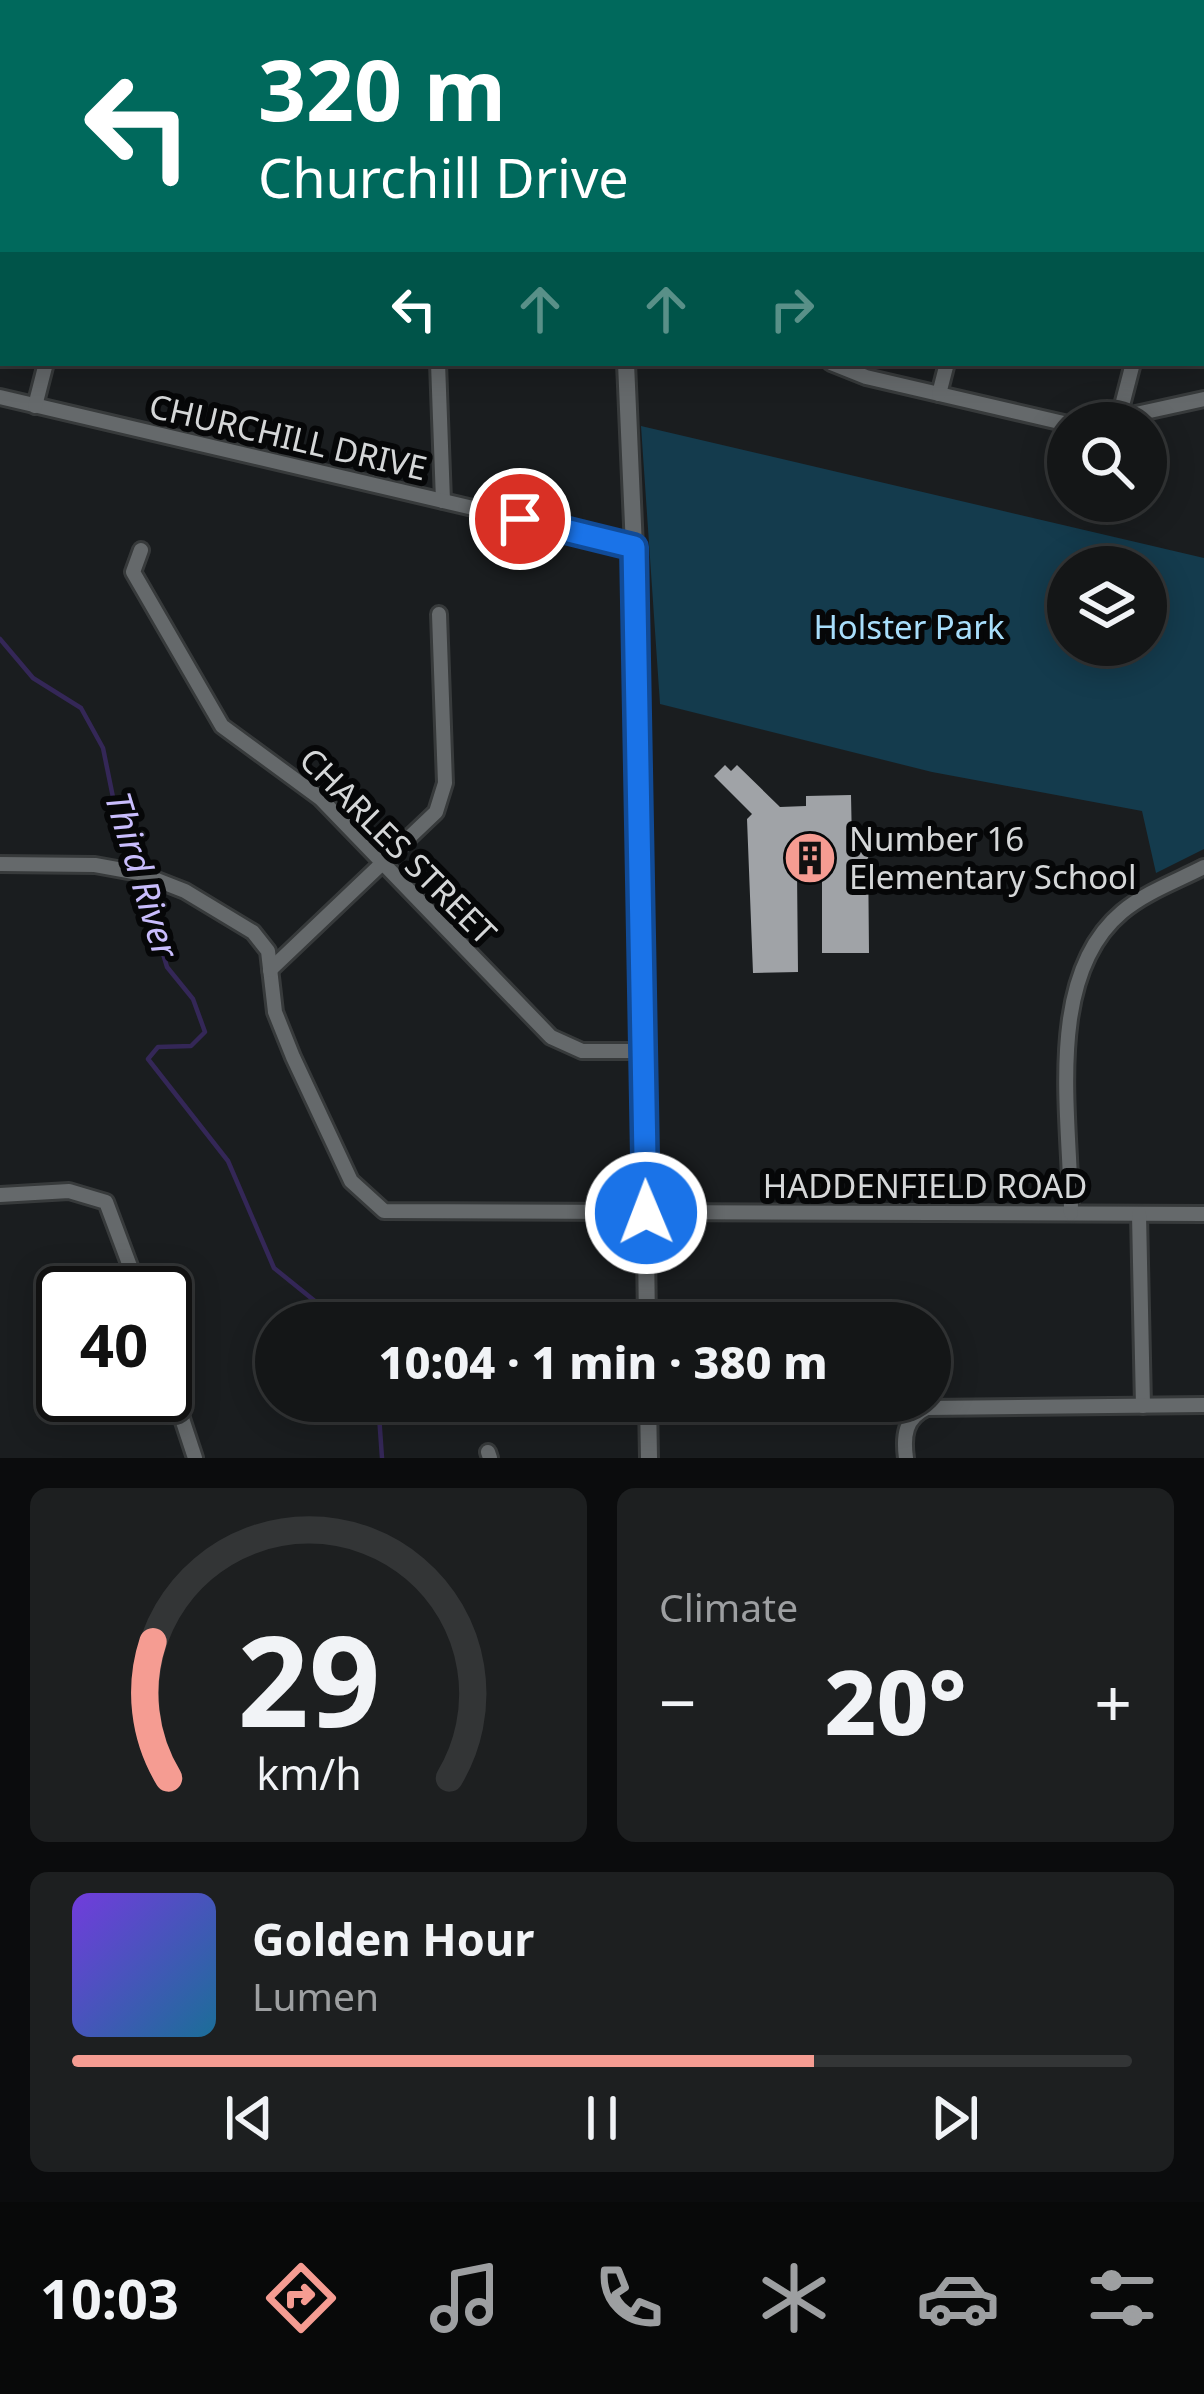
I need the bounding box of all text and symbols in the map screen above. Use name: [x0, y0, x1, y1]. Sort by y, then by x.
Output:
text: 320 m: [258, 31, 506, 146]
icon: left: [60, 48, 216, 204]
text: Churchill Drive: [258, 140, 629, 214]
icon: left: [381, 276, 447, 342]
icon: ahead: [507, 276, 573, 342]
icon: ahead: [633, 276, 699, 342]
icon: right: [759, 276, 825, 342]
street label: CHURCHILL DRIVE: [145, 383, 431, 490]
map controls: [1047, 402, 1167, 666]
button: search: [1047, 402, 1167, 522]
pin: [469, 468, 571, 570]
icon: arrive: [487, 486, 553, 552]
button: layers: [1047, 546, 1167, 666]
park label: Holster Park: [813, 604, 1005, 649]
street label: CHARLES STREET: [290, 737, 507, 954]
water label: Third River: [94, 786, 191, 965]
place label: Number 16 Elementary School: [849, 816, 1137, 899]
building icon: Number 16 Elementary School: [782, 830, 838, 886]
position arrow: [583, 1150, 709, 1276]
street label: HADDENFIELD ROAD: [763, 1163, 1087, 1208]
speed limit sign: 40: [36, 1266, 192, 1422]
text: 10:04 · 1 min · 380 m: [378, 1331, 828, 1392]
text: Climate: [659, 1580, 798, 1633]
text: 29: [237, 1594, 380, 1764]
text: 20°: [824, 1639, 967, 1761]
text: −: [659, 1656, 697, 1746]
text: +: [1094, 1656, 1132, 1746]
text: km/h: [256, 1744, 361, 1803]
text: Golden Hour: [252, 1908, 534, 1969]
text: Lumen: [252, 1969, 379, 2022]
icon: previous: [216, 2085, 282, 2151]
icon: pause: [569, 2085, 635, 2151]
icon: next: [922, 2085, 988, 2151]
icon: directions: [259, 2256, 343, 2340]
icon: music: [423, 2256, 507, 2340]
icon: phone: [587, 2256, 671, 2340]
icon: climate: [752, 2256, 836, 2340]
icon: car: [916, 2256, 1000, 2340]
icon: filters: [1080, 2256, 1164, 2340]
text: 10:03: [40, 2261, 179, 2335]

